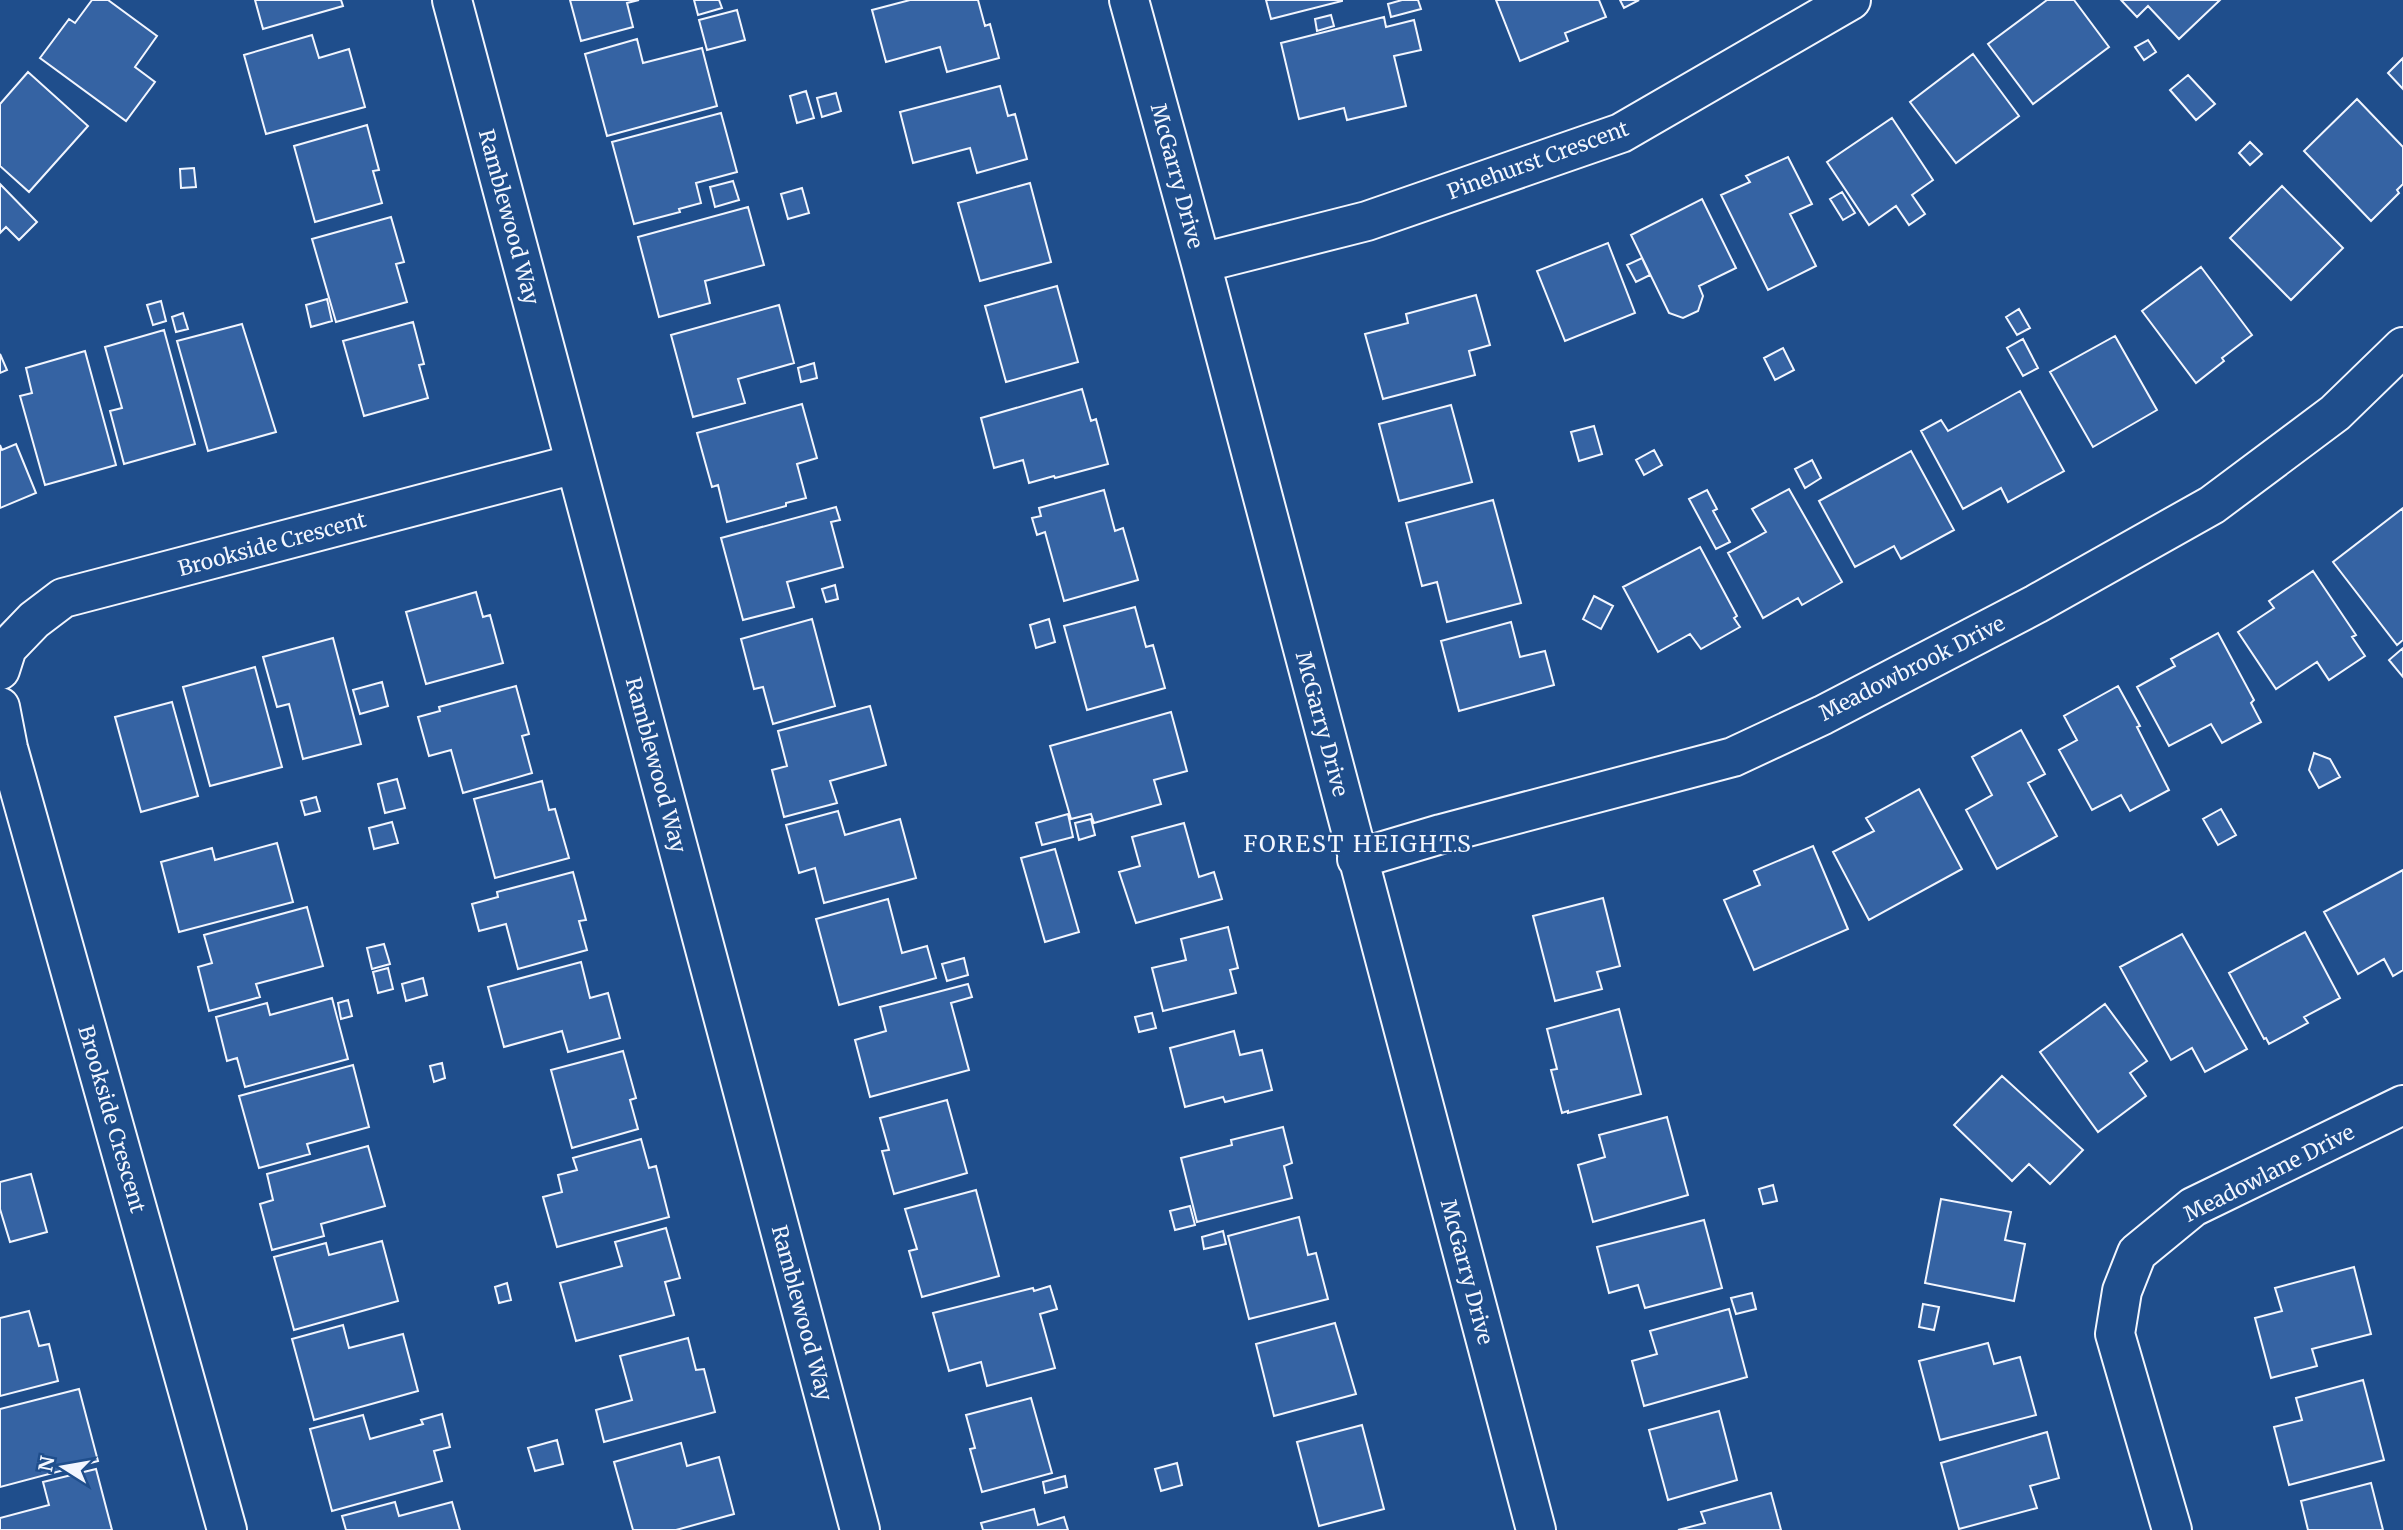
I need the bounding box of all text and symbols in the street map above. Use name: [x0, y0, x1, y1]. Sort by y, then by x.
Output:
street label: McGarry Drive: [1145, 101, 1209, 251]
street label: Pinehurst Crescent: [1444, 115, 1632, 205]
street label: Ramblewood Way: [473, 126, 546, 308]
street label: Brookside Crescent: [175, 506, 369, 582]
street label: Meadowbrook Drive: [1815, 610, 2009, 726]
street label: McGarry Drive: [1290, 649, 1354, 799]
street label: Ramblewood Way: [620, 674, 693, 856]
district label: FOREST HEIGHTS: [1243, 829, 1473, 858]
street label: Brookside Crescent: [72, 1022, 152, 1216]
street label: Meadowlane Drive: [2179, 1118, 2359, 1228]
street label: McGarry Drive: [1435, 1197, 1499, 1347]
street label: Ramblewood Way: [766, 1222, 839, 1404]
north arrow: [28, 1432, 98, 1502]
text: N: [33, 1454, 60, 1473]

